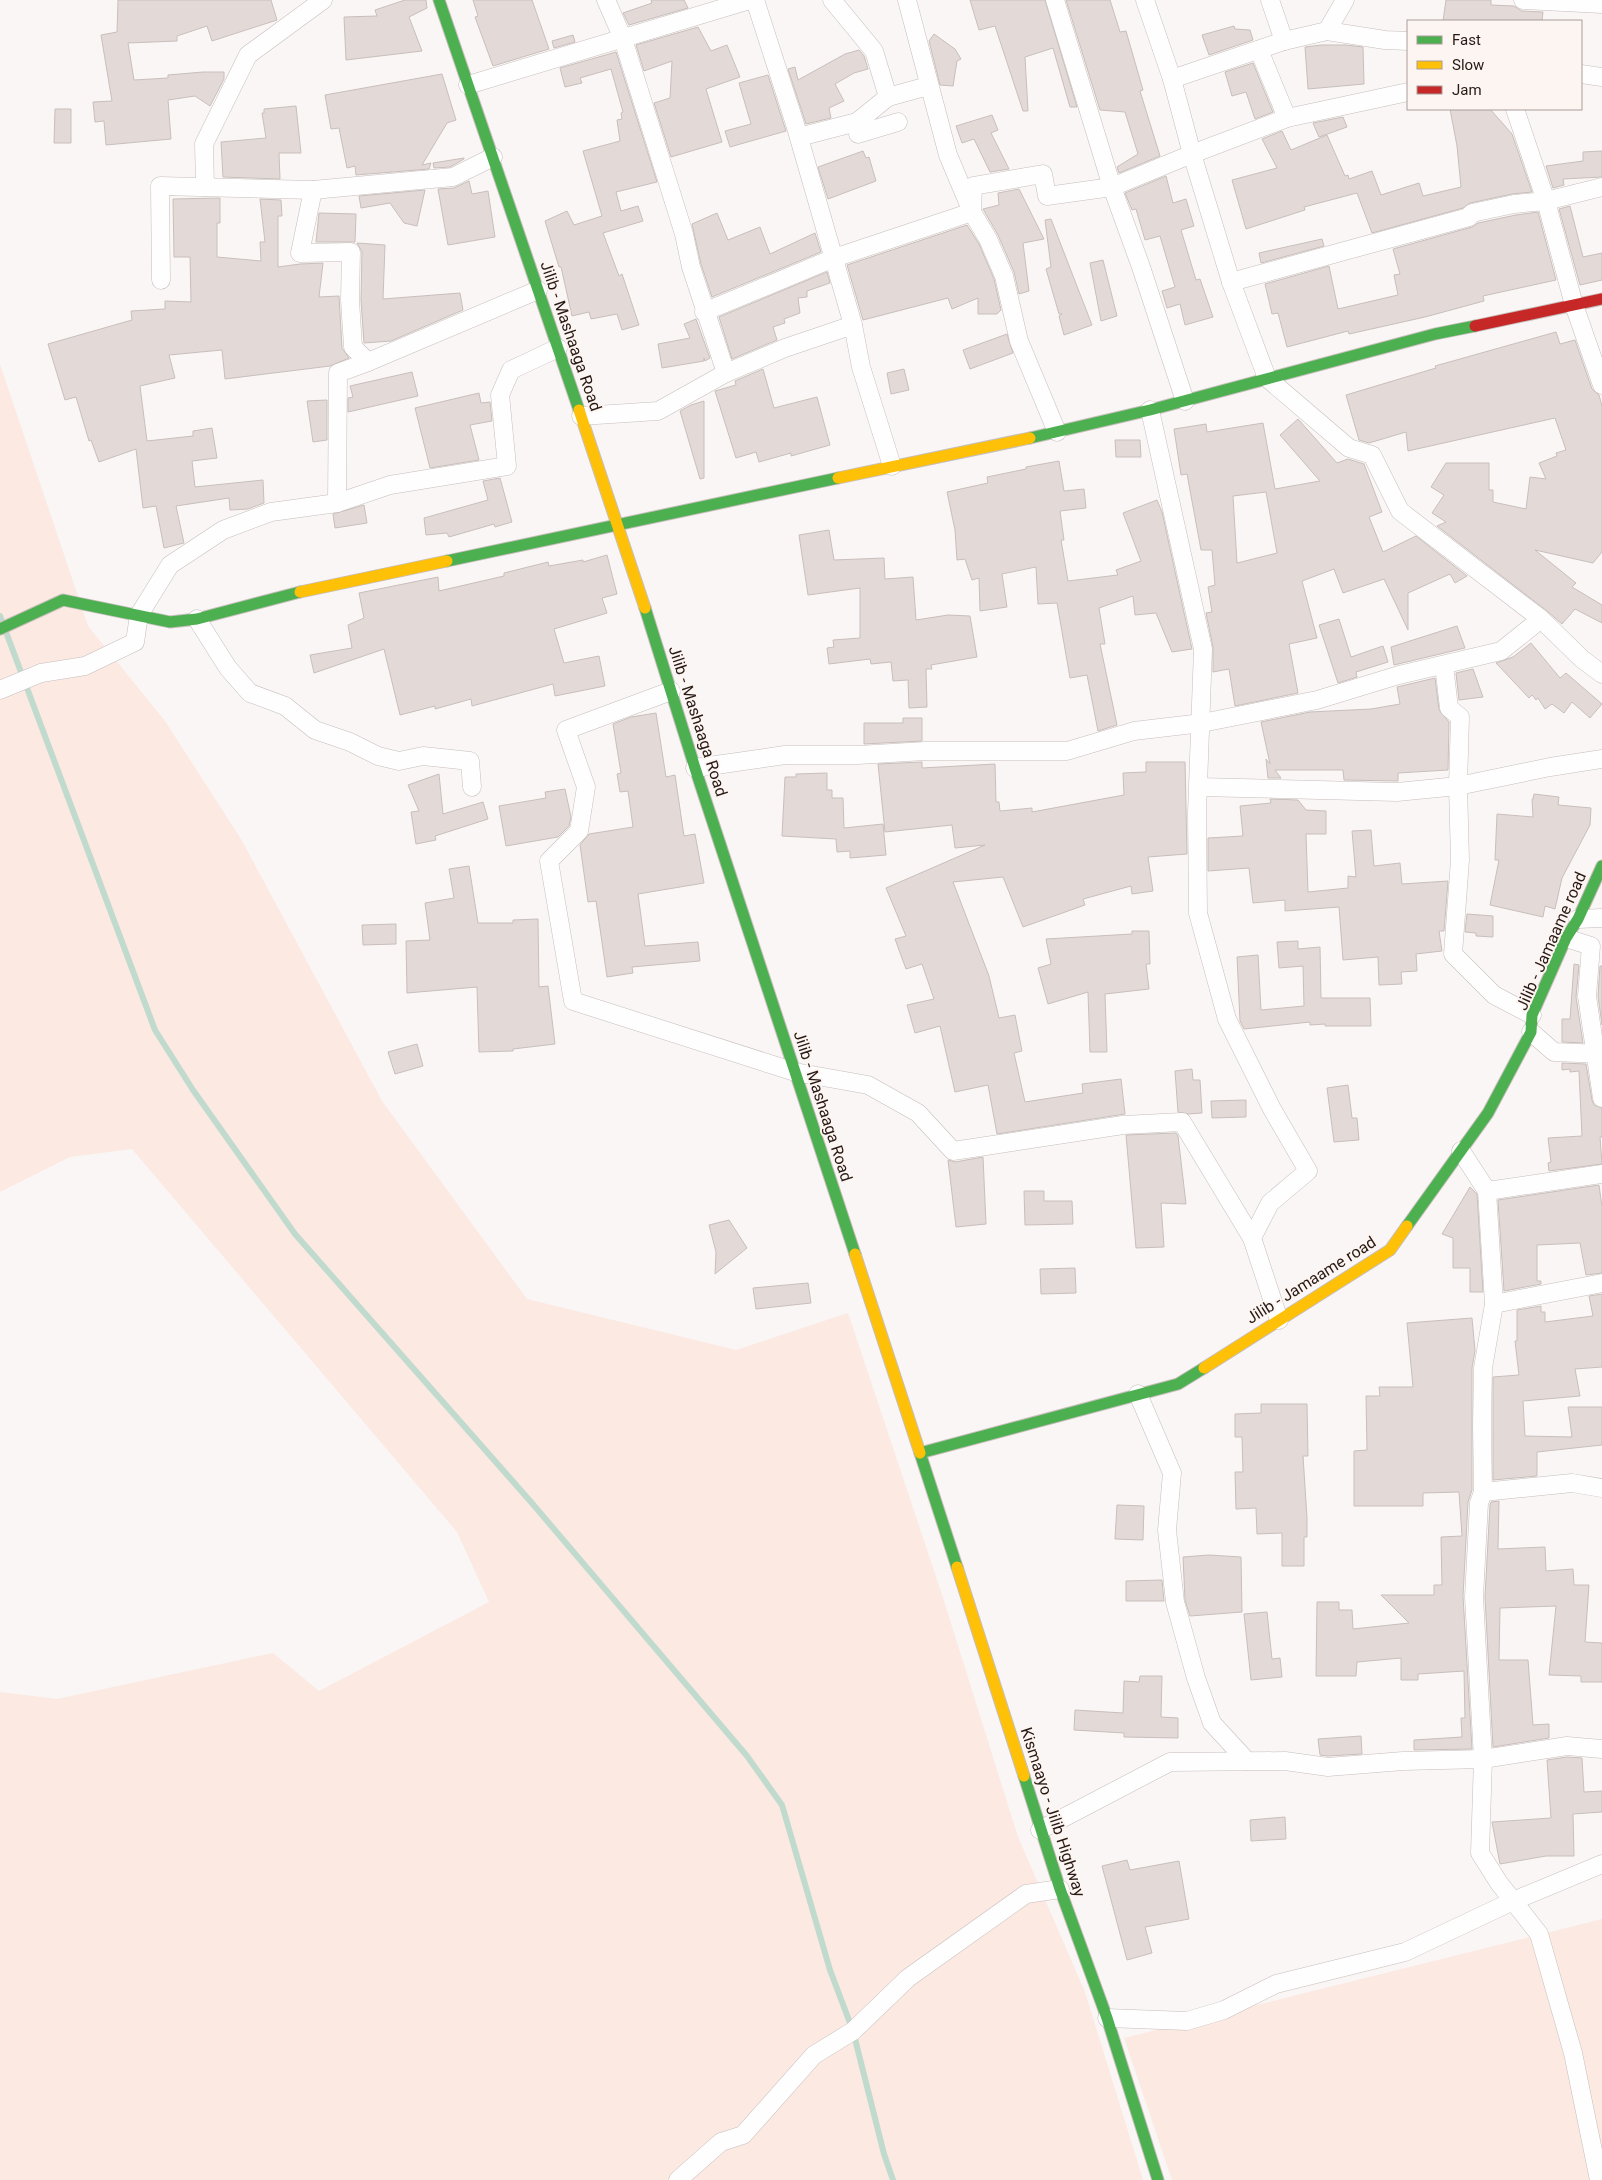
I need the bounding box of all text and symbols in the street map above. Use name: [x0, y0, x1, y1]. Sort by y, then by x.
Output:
legend: [1407, 20, 1582, 110]
text: Fast: [1452, 31, 1481, 49]
text: Slow: [1452, 56, 1484, 74]
text: Jam: [1452, 81, 1482, 99]
street label: Jilib - Mashaaga Road: [536, 259, 606, 413]
street label: Jilib - Mashaaga Road: [665, 643, 731, 799]
street label: Jilib - Jamaame road: [1512, 869, 1590, 1013]
street label: Jilib - Mashaaga Road: [790, 1028, 856, 1184]
street label: Jilib - Jamaame road: [1243, 1232, 1379, 1328]
street label: Kismaayo - Jilib Highway: [1017, 1725, 1090, 1900]

